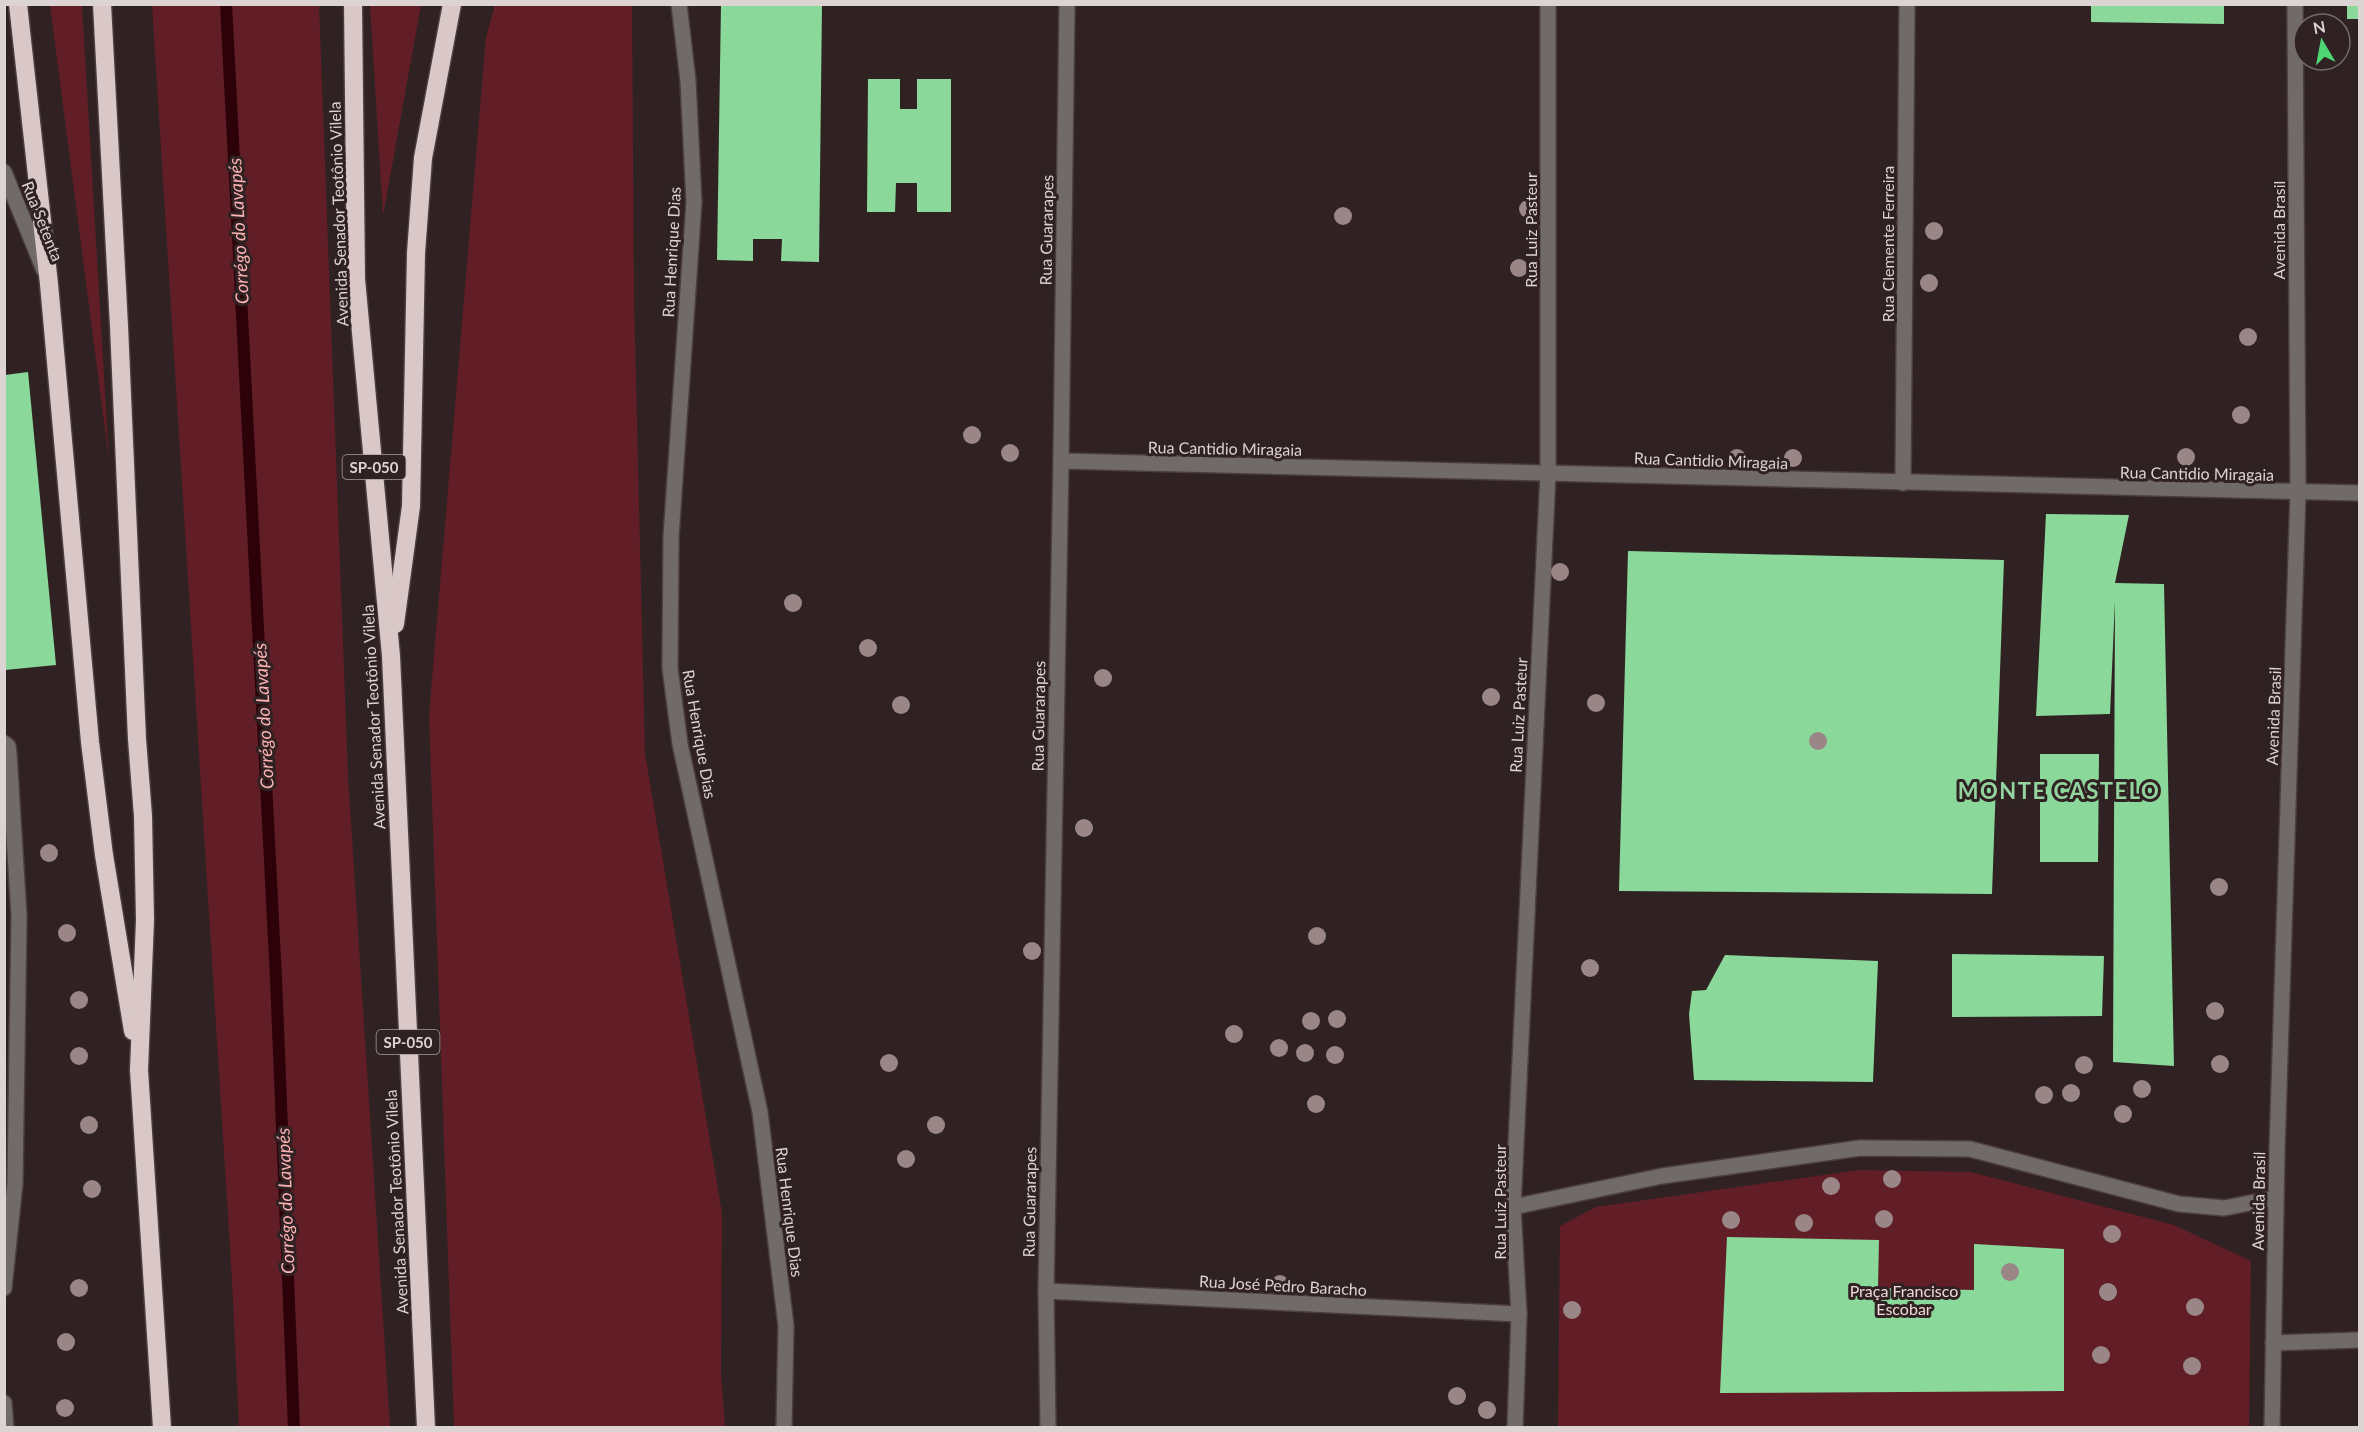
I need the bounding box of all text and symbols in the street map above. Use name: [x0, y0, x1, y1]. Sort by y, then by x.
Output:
north arrow: [2292, 12, 2352, 72]
text: N: [2312, 16, 2327, 37]
street label: Avenida Senador Teotônio Vilela: [325, 101, 351, 327]
water label: Corrégo do Lavapés: [223, 157, 253, 305]
street label: Rua Clemente Ferreira: [1878, 166, 1897, 322]
street label: Rua Luiz Pasteur: [1521, 172, 1540, 288]
street label: Rua Guararapes: [1036, 174, 1056, 286]
street label: Rua Setenta: [18, 178, 68, 264]
street label: Avenida Brasil: [2269, 181, 2288, 279]
street label: Rua Henrique Dias: [658, 186, 684, 318]
street label: Rua Cantidio Miragaia: [1148, 437, 1302, 459]
street label: Rua Cantidio Miragaia: [1634, 448, 1788, 472]
road number: SP-050: [342, 455, 406, 479]
street label: Rua Cantidio Miragaia: [2120, 462, 2274, 484]
street label: Avenida Senador Teotônio Vilela: [358, 604, 388, 830]
water label: Corrégo do Lavapés: [248, 642, 278, 790]
street label: Rua Luiz Pasteur: [1505, 657, 1531, 773]
street label: Rua Guararapes: [1028, 660, 1048, 772]
street label: Avenida Brasil: [2262, 666, 2284, 766]
street label: Rua Henrique Dias: [679, 668, 721, 800]
district label: MONTE CASTELO: [1958, 777, 2160, 804]
road number: SP-050: [376, 1030, 440, 1054]
street label: Avenida Senador Teotônio Vilela: [381, 1089, 411, 1315]
water label: Corrégo do Lavapés: [271, 1128, 299, 1274]
street label: Rua Luiz Pasteur: [1490, 1144, 1509, 1260]
street label: Rua Henrique Dias: [773, 1146, 807, 1278]
street label: Rua Guararapes: [1019, 1146, 1039, 1258]
street label: Avenida Brasil: [2248, 1151, 2268, 1251]
street label: Rua José Pedro Baracho: [1199, 1271, 1367, 1299]
park label: Praça Francisco Escobar: [1850, 1281, 1958, 1318]

